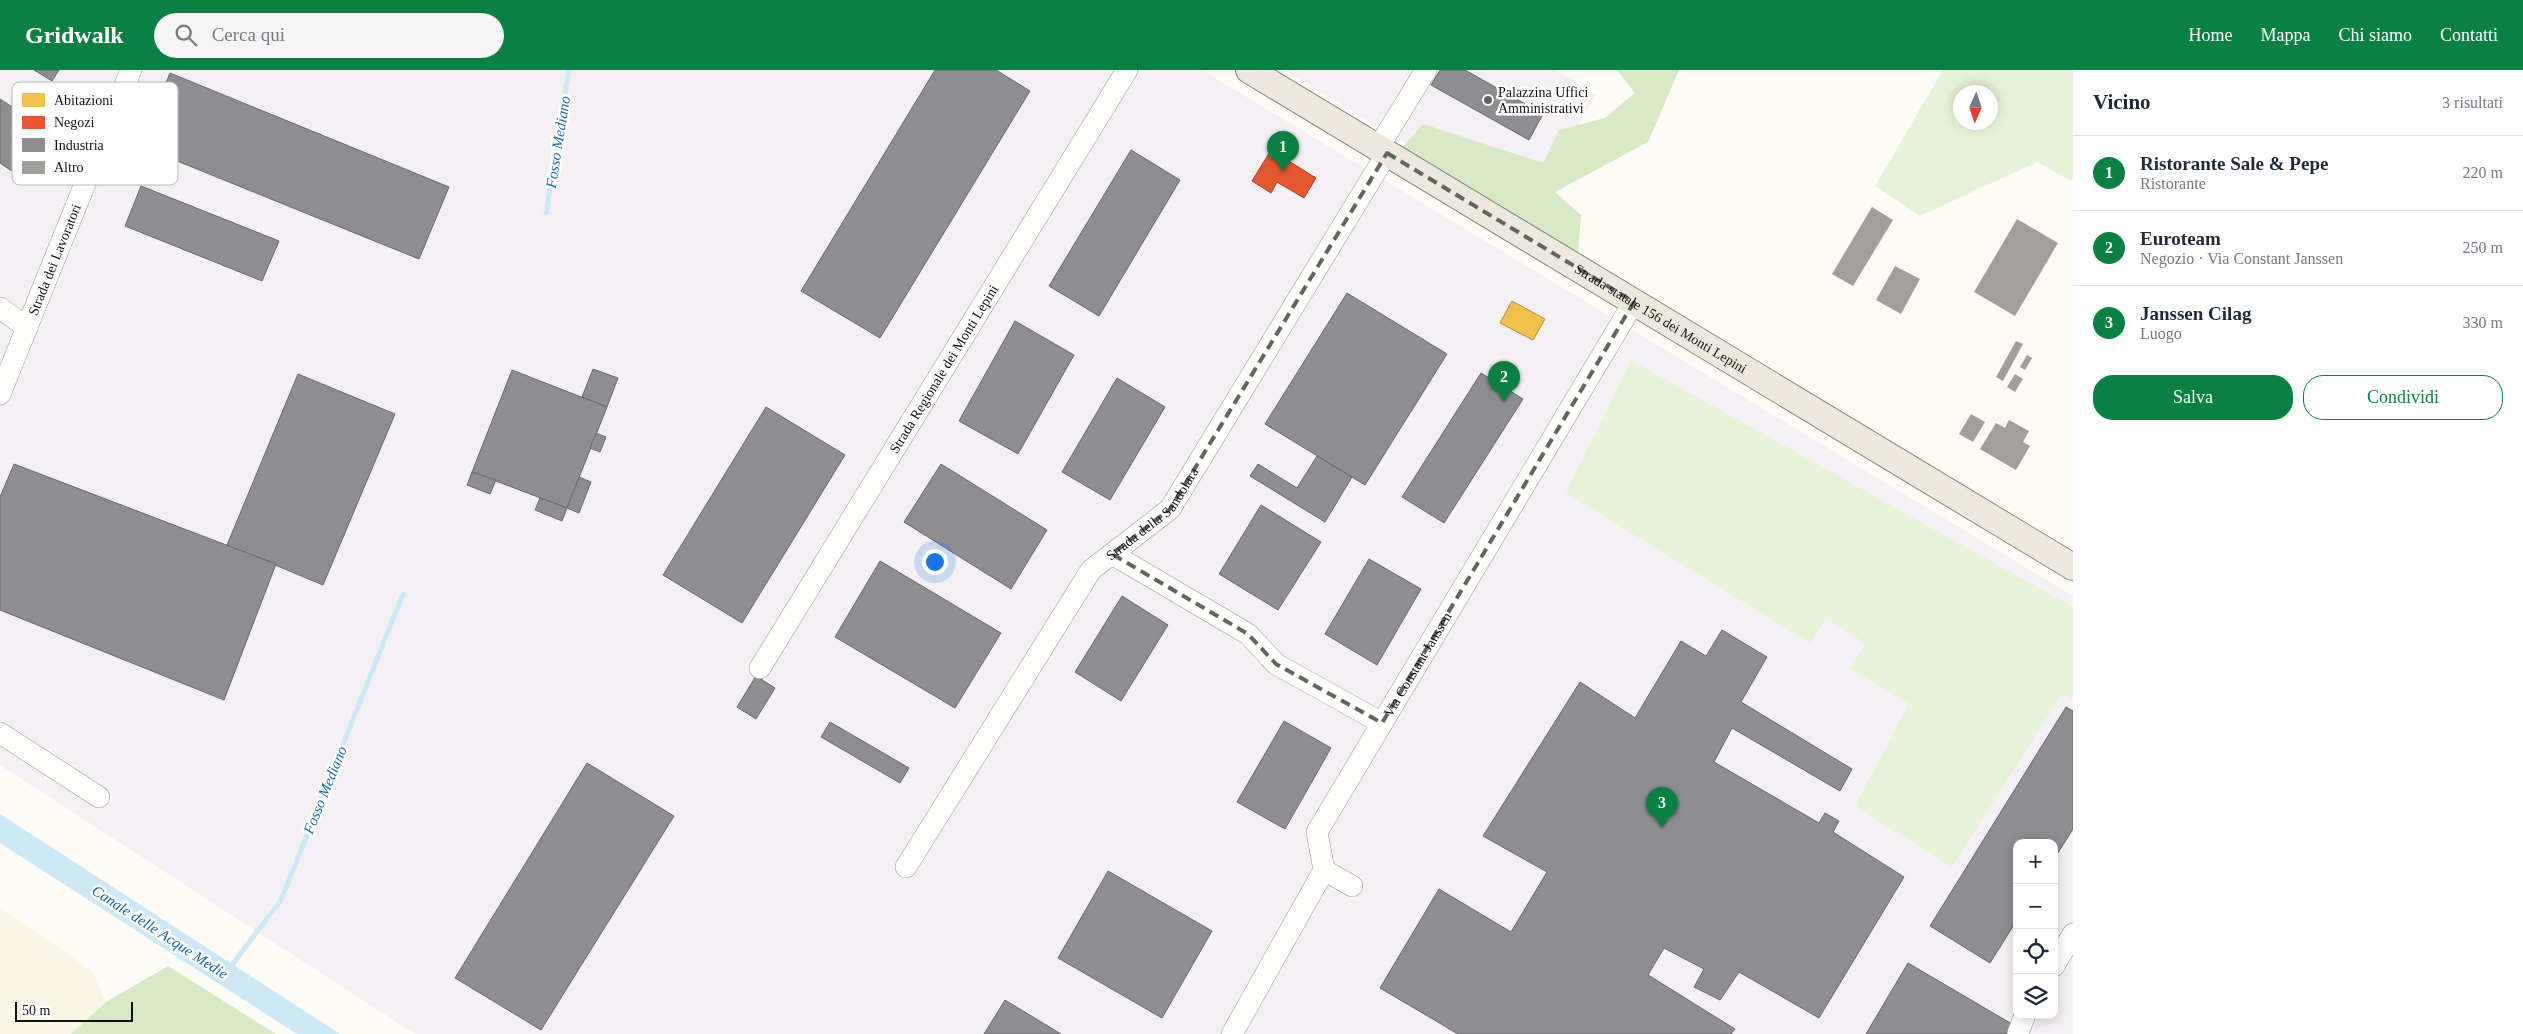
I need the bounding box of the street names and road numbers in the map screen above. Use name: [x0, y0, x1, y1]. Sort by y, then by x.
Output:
street label: Strada dei Lavoratori: [25, 201, 84, 318]
street label: Strada statale 156 dei Monti Lepini: [1572, 261, 1750, 376]
street label: Strada Regionale dei Monti Lepini: [886, 282, 1001, 456]
street label: Strada della Sandolara: [1103, 464, 1201, 563]
street label: Via Constant Janssen: [1380, 609, 1454, 719]

